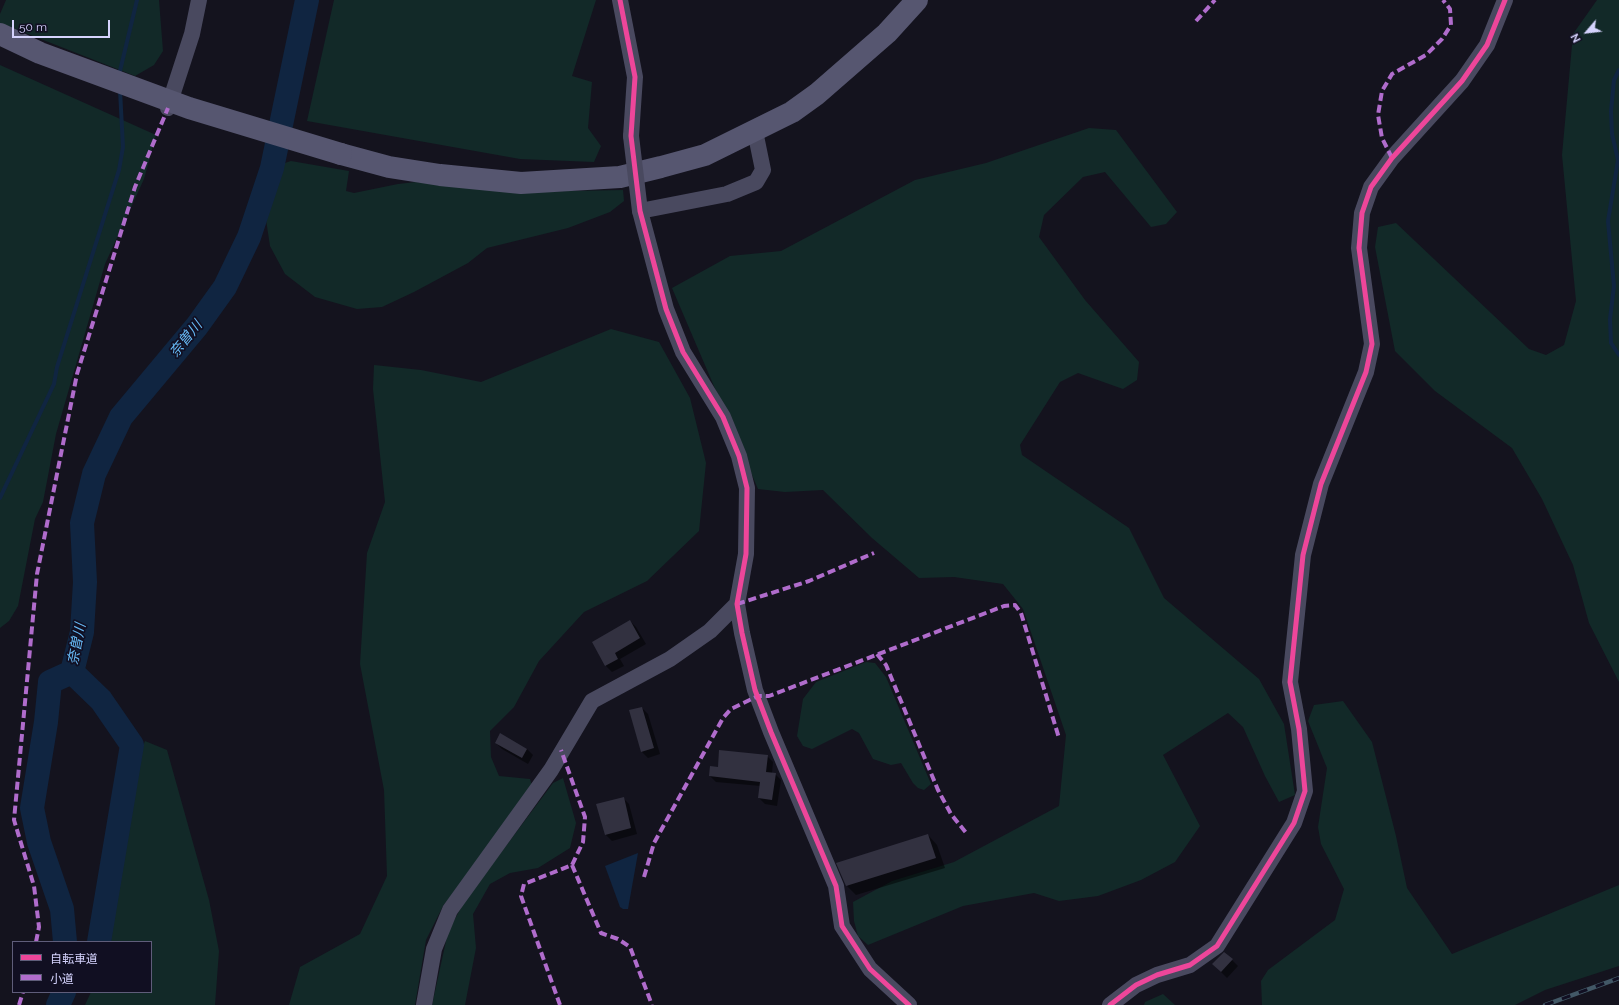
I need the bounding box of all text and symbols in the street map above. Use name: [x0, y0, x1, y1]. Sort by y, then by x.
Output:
scale bar: [14, 12, 112, 38]
north arrow: [1567, 12, 1607, 52]
text: 50 m: [19, 20, 47, 34]
text: N: [1568, 31, 1584, 45]
water label: 奈曽川: [166, 317, 206, 361]
water label: 奈曽川: [65, 622, 89, 666]
legend: [12, 941, 152, 993]
text: 自転車道: [50, 952, 98, 966]
text: 小道: [50, 972, 74, 986]

